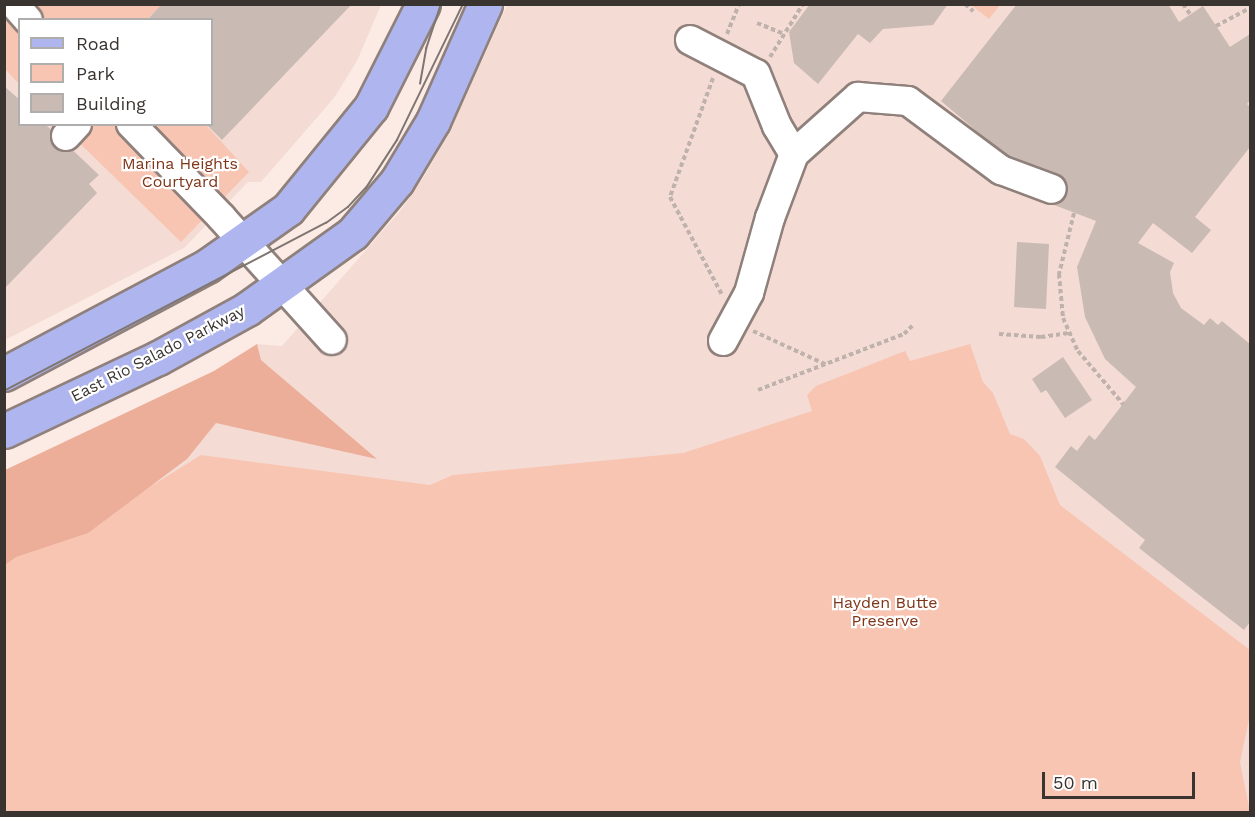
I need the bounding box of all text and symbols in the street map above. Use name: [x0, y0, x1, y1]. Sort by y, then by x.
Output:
legend: [18, 18, 213, 126]
text: Road: [76, 33, 120, 54]
text: Park: [76, 63, 115, 84]
text: Building: [76, 93, 146, 114]
park label: Marina Heights Courtyard: [122, 154, 238, 192]
street label: East Rio Salado Parkway: [68, 302, 248, 406]
park label: Hayden Butte Preserve: [832, 593, 938, 631]
scale bar: [1045, 760, 1198, 798]
text: 50 m: [1053, 772, 1098, 793]

